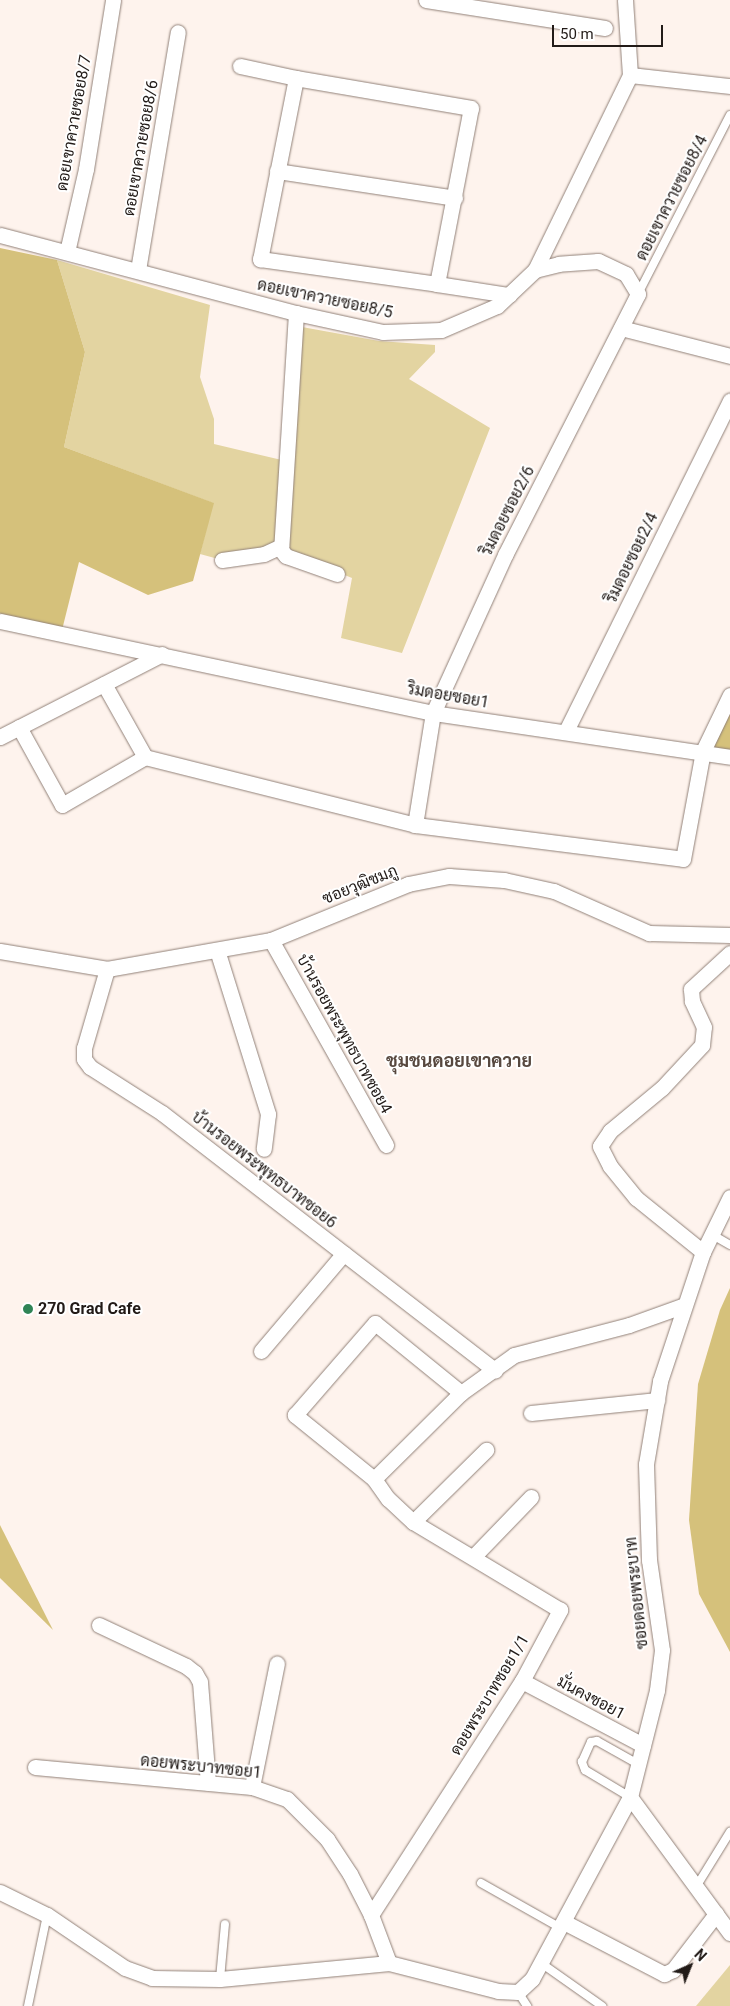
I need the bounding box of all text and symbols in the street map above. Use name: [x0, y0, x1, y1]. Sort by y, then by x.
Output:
scale bar: [555, 15, 666, 47]
text: 50 m: [560, 25, 594, 43]
street label: ดอยเขาควายซอย8/7: [53, 53, 95, 193]
street label: ดอยเขาควายซอย8/6: [120, 78, 162, 218]
street label: ดอยเขาควายซอย8/4: [632, 132, 712, 264]
street label: ดอยเขาควายซอย8/5: [256, 275, 394, 323]
street label: ริมดอยซอย2/6: [477, 463, 539, 559]
street label: ริมดอยซอย2/4: [602, 509, 662, 607]
street label: ริมดอยซอย1: [405, 679, 491, 713]
street label: ซอยวุฒิชมภู: [320, 861, 400, 909]
street label: บ้านรอยพระพุทธบาทซอย4: [292, 951, 396, 1117]
district label: ชุมชนดอยเขาควาย: [386, 1050, 532, 1072]
street label: บ้านรอยพระพุทธบาทซอย6: [188, 1107, 340, 1233]
place label: 270 Grad Cafe: [38, 1299, 141, 1319]
marker: 270 Grad Cafe: [22, 1303, 34, 1315]
street label: ซอยดอยพระบาท: [622, 1536, 652, 1650]
street label: ดอยพระบาทซอย1/1: [446, 1631, 534, 1759]
street label: มั่นคงซอย1: [554, 1672, 628, 1724]
street label: ดอยพระบาทซอย1: [139, 1751, 263, 1783]
north arrow: [665, 1941, 715, 1991]
text: N: [691, 1946, 710, 1964]

